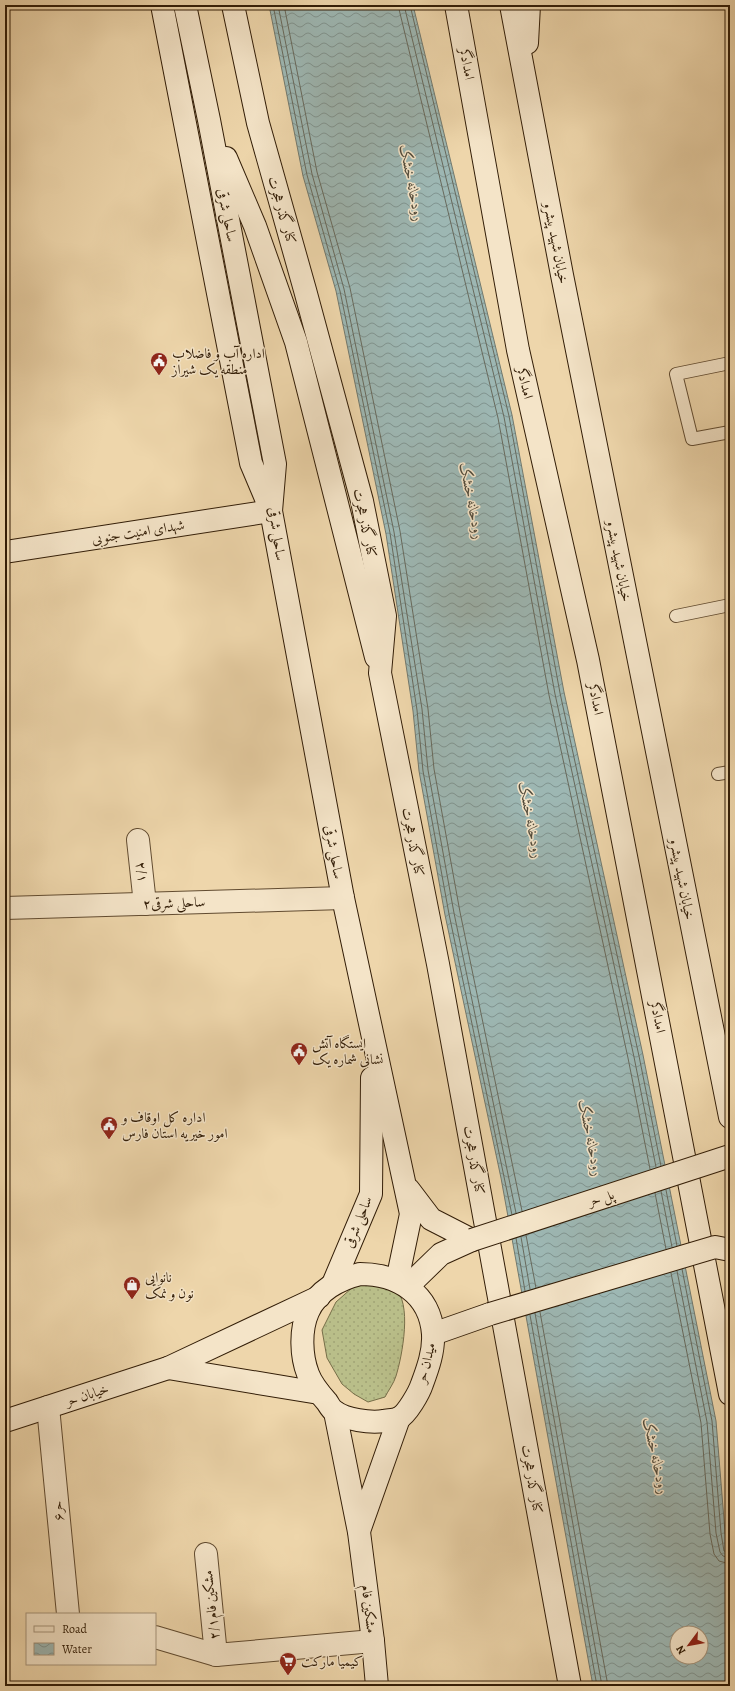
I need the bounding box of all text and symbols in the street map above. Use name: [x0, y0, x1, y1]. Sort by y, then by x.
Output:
street label: امدادگر: [455, 45, 479, 81]
water label: رودخانه خشک: [395, 143, 429, 223]
street label: کنار گذر هجرت: [263, 174, 302, 246]
street label: ساحلی شرقی: [212, 187, 242, 243]
street label: خیابان شهید پیشرو: [538, 199, 573, 286]
place label: اداره آب و فاضلاب منطقه یک شیراز: [170, 344, 265, 379]
public building icon: اداره آب و فاضلاب منطقه یک شیراز: [149, 351, 169, 376]
street label: امدادگر: [512, 363, 538, 401]
water label: رودخانه خشک: [455, 461, 489, 541]
street label: کنار گذر هجرت: [348, 487, 383, 559]
street label: ساحلی شرقی: [264, 506, 290, 562]
street label: شهدای امنیت جنوبی: [90, 515, 186, 549]
street label: خیابان شهید پیشرو: [601, 517, 636, 604]
street label: امدادگر: [583, 679, 608, 717]
water label: رودخانه خشک: [514, 780, 548, 860]
street label: کنار گذر هجرت: [397, 806, 430, 878]
street label: ساحلی شرقی: [320, 824, 348, 880]
street label: خیابان شهید پیشرو: [664, 835, 699, 922]
street label: ۲/‍‍۱: [131, 860, 153, 884]
street label: ساحلی شرقی۲: [142, 892, 206, 914]
street label: امدادگر: [645, 997, 670, 1035]
place label: ایستگاه آتش نشانی شماره یک: [312, 1034, 383, 1069]
public building icon: ایستگاه آتش نشانی شماره یک: [289, 1041, 309, 1066]
water label: رودخانه خشک: [574, 1098, 608, 1178]
place label: اداره کل اوقاف و امور خیریه استان فارس: [120, 1108, 228, 1143]
public building icon: اداره کل اوقاف و امور خیریه استان فارس: [99, 1115, 119, 1140]
street label: کنار گذر هجرت: [459, 1124, 490, 1196]
street label: پل حر: [583, 1184, 618, 1213]
street label: ساحلی شرقی: [339, 1193, 377, 1251]
place label: نانوایی نون و نمک: [145, 1268, 194, 1303]
shop icon: نانوایی نون و نمک: [122, 1275, 142, 1300]
street label: میدان حر: [411, 1341, 440, 1387]
street label: خیابان حر: [61, 1379, 111, 1412]
water label: رودخانه خشک: [638, 1416, 674, 1496]
street label: کنار گذر هجرت: [517, 1443, 548, 1515]
street label: حر۶: [48, 1500, 68, 1522]
street label: ۲/۱مشکین فام: [198, 1569, 227, 1641]
street label: مشکین فام: [354, 1584, 381, 1635]
legend: [26, 1613, 156, 1665]
text: Road: [62, 1621, 88, 1637]
north arrow: [669, 1625, 709, 1665]
text: Water: [61, 1641, 92, 1657]
text: N: [672, 1643, 689, 1657]
supermarket icon: کیمیا مارکت: [278, 1651, 298, 1676]
place label: کیمیا مارکت: [301, 1652, 363, 1671]

